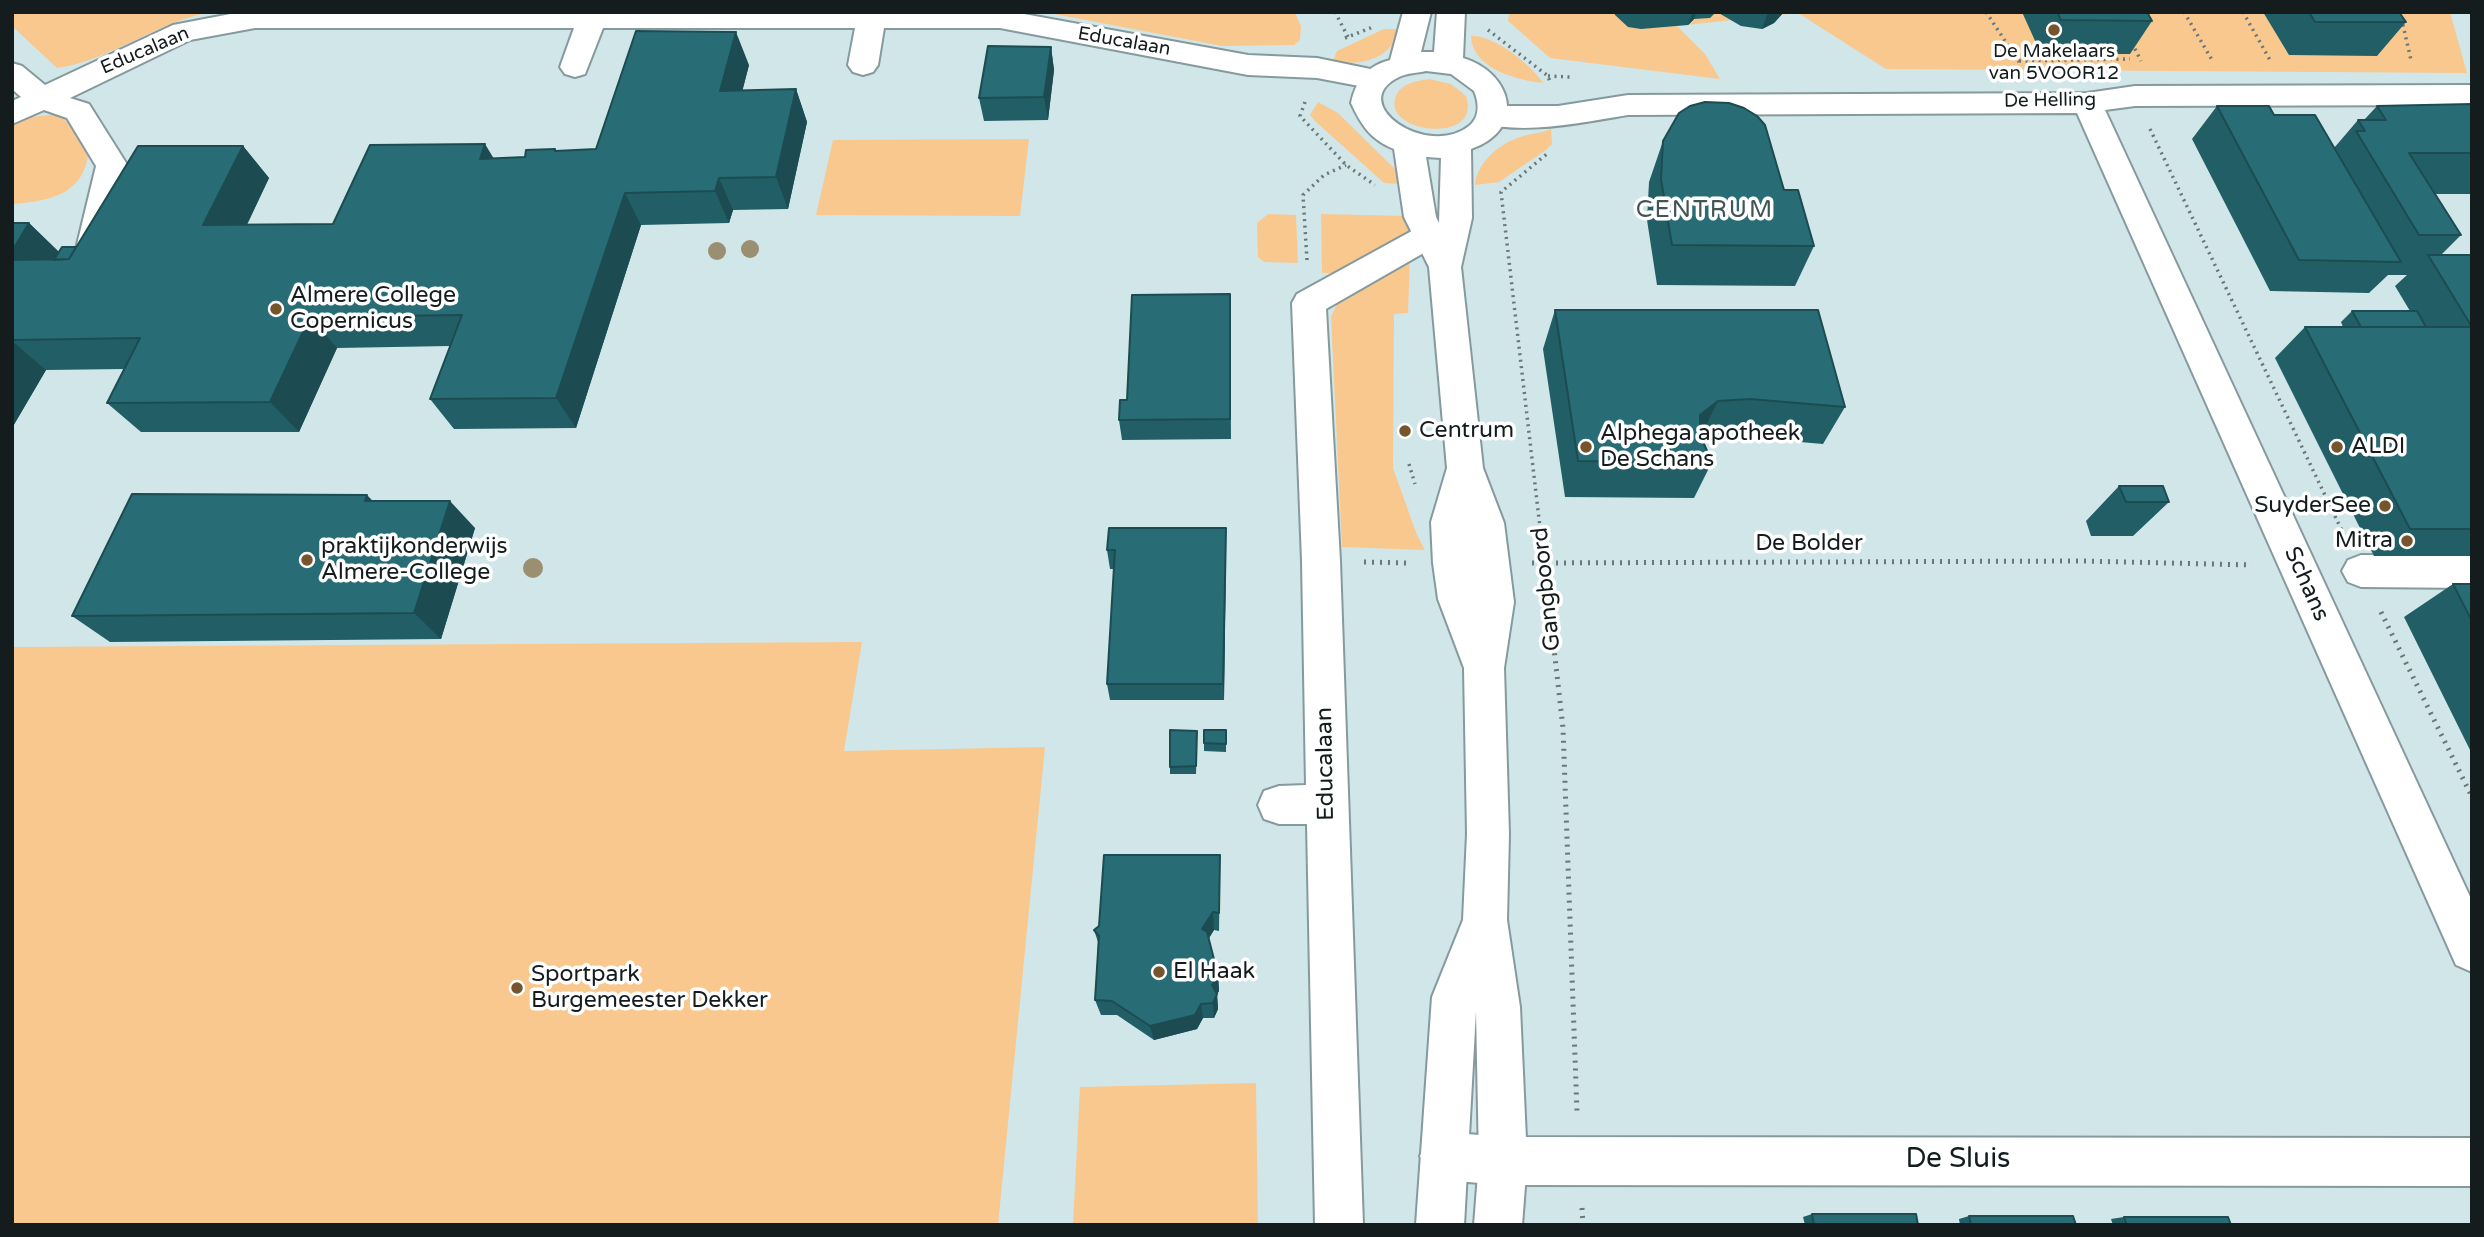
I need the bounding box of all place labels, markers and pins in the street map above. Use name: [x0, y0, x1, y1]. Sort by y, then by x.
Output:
marker: De Makelaars van 5VOOR12: [2046, 22, 2062, 38]
place label: De Makelaars van 5VOOR12: [1989, 41, 2119, 85]
place label: Almere College Copernicus: [290, 282, 456, 336]
marker: Almere College Copernicus: [268, 301, 284, 317]
place label: Centrum: [1419, 417, 1514, 445]
place label: Alphega apotheek De Schans: [1600, 420, 1800, 474]
marker: Centrum: [1397, 423, 1413, 439]
place label: ALDI: [2351, 433, 2405, 461]
marker: Alphega apotheek De Schans: [1578, 439, 1594, 455]
marker: ALDI: [2329, 439, 2345, 455]
place label: SuyderSee: [2254, 492, 2371, 520]
marker: SuyderSee: [2377, 498, 2393, 514]
place label: Mitra: [2335, 527, 2393, 555]
place label: praktijkonderwijs Almere-College: [321, 533, 508, 587]
marker: Mitra: [2399, 533, 2415, 549]
marker: praktijkonderwijs Almere-College: [299, 552, 315, 568]
place label: El Haak: [1173, 958, 1255, 986]
place label: Sportpark Burgemeester Dekker: [531, 961, 768, 1015]
marker: El Haak: [1151, 964, 1167, 980]
marker: Sportpark Burgemeester Dekker: [509, 980, 525, 996]

